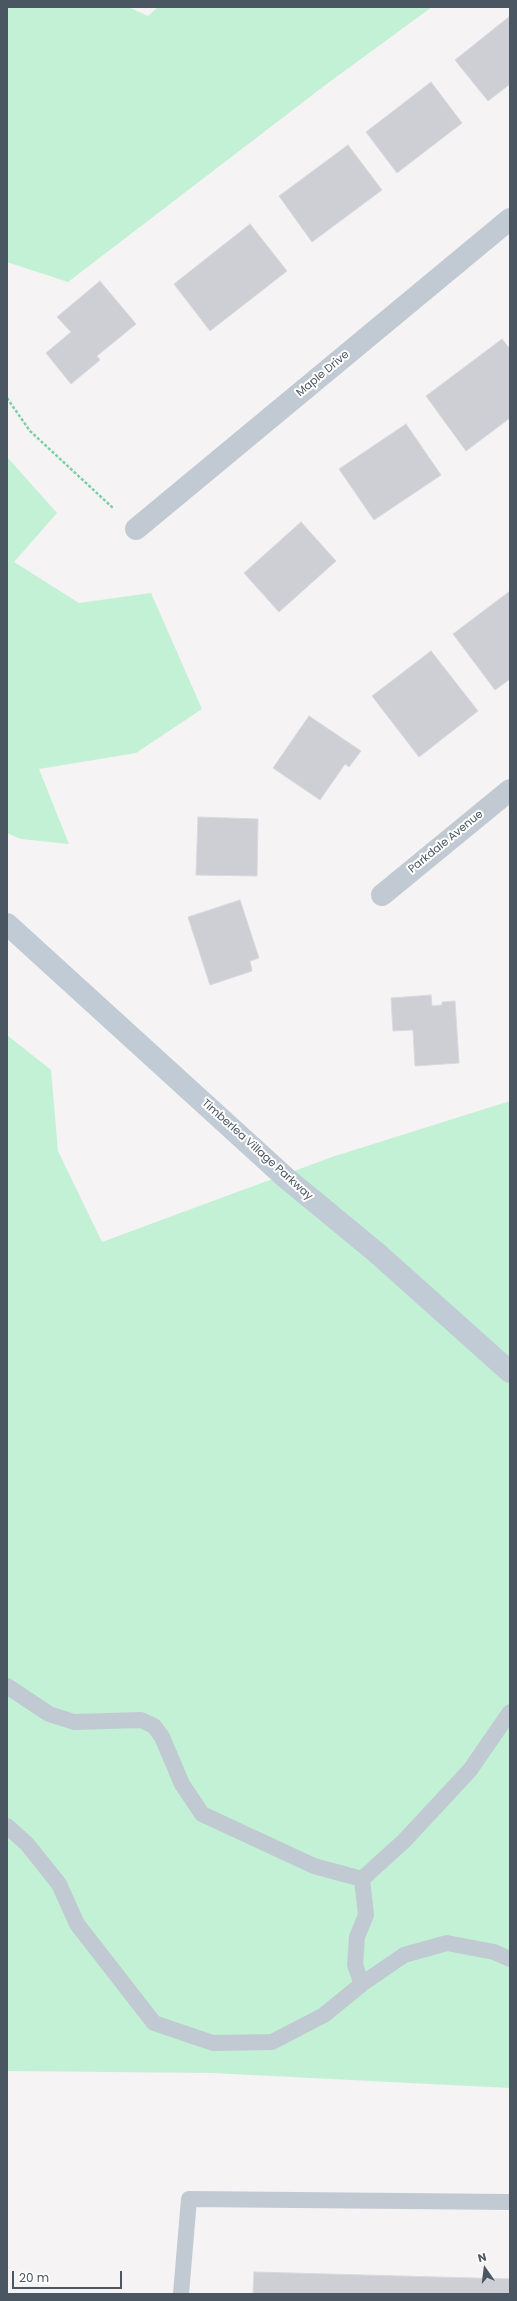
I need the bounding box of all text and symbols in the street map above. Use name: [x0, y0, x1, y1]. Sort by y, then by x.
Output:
street label: Maple Drive: [294, 348, 352, 400]
street label: Parkdale Avenue: [406, 808, 486, 876]
street label: Timberlea Village Parkway: [199, 1097, 315, 1203]
north arrow: [465, 2249, 505, 2289]
text: N: [476, 2249, 488, 2266]
scale bar: [14, 2263, 124, 2289]
text: 20 m: [19, 2269, 49, 2286]

